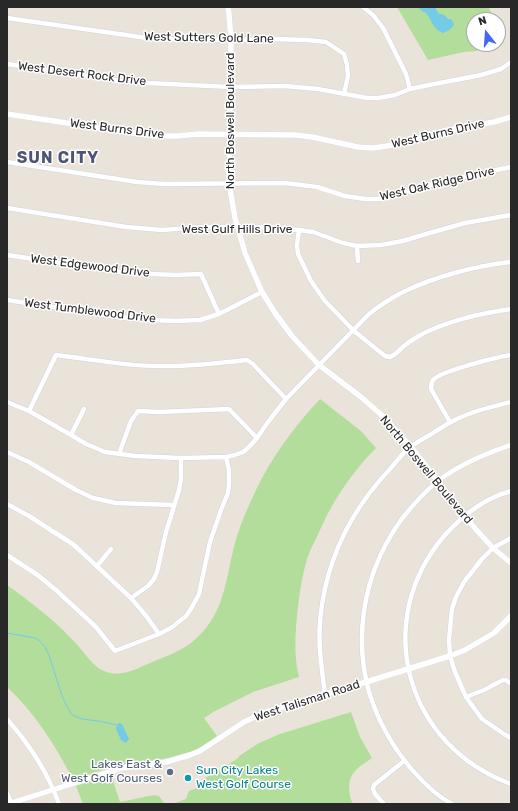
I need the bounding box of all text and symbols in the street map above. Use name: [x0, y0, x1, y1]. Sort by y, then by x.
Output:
north arrow: [466, 12, 506, 52]
text: N: [477, 14, 488, 28]
street label: West Sutters Gold Lane: [144, 30, 274, 46]
street label: North Boswell Boulevard: [224, 53, 238, 189]
street label: West Desert Rock Drive: [17, 59, 147, 89]
street label: West Burns Drive: [69, 116, 165, 142]
street label: West Burns Drive: [390, 116, 486, 152]
district label: SUN CITY: [17, 148, 99, 168]
street label: West Oak Ridge Drive: [378, 164, 496, 204]
street label: West Gulf Hills Drive: [182, 223, 292, 237]
street label: West Edgewood Drive: [30, 252, 150, 280]
street label: West Tumblewood Drive: [23, 296, 157, 326]
street label: North Boswell Boulevard: [377, 413, 475, 527]
street label: West Talisman Road: [252, 677, 362, 725]
place label: Lakes East & West Golf Courses: [61, 758, 162, 786]
place label: Sun City Lakes West Golf Course: [196, 764, 291, 792]
marker: Lakes East & West Golf Courses: [165, 767, 175, 777]
marker: Sun City Lakes West Golf Course: [183, 773, 193, 783]

